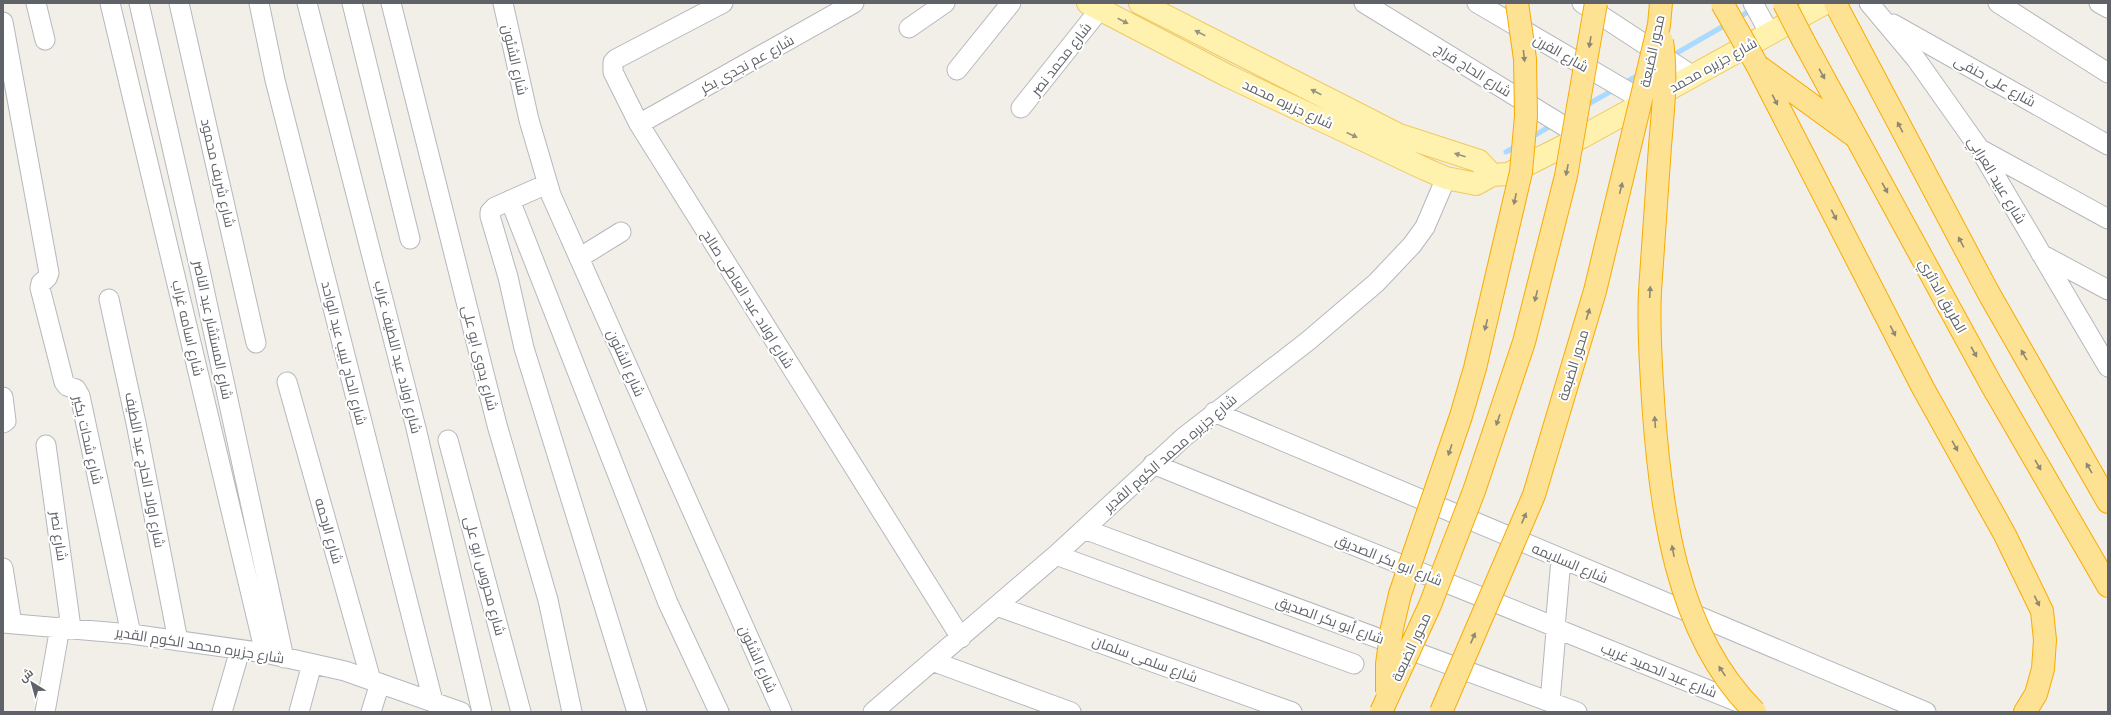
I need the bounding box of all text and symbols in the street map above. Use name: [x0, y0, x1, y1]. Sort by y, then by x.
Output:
street label: محور الضبعة: [1637, 13, 1667, 89]
one-way arrow: [1117, 17, 1129, 24]
street label: شارع محمد نصر: [1027, 19, 1095, 100]
street label: شارع الشئون: [498, 23, 531, 97]
one-way arrow: [1194, 30, 1205, 37]
street label: شارع الفرن: [1530, 31, 1591, 76]
street label: شارع عم نجدى بكر: [696, 32, 798, 99]
street label: شارع جزيره محمد: [1666, 34, 1760, 97]
one-way arrow: [1587, 35, 1593, 48]
street label: شارع الحاج فراج: [1431, 40, 1514, 101]
one-way arrow: [1521, 49, 1528, 62]
street label: شارع على حنفى: [1951, 52, 2038, 111]
one-way arrow: [1819, 69, 1826, 80]
street label: شارع جزيره محمد: [1240, 76, 1336, 133]
one-way arrow: [1310, 89, 1321, 95]
one-way arrow: [1772, 94, 1778, 106]
street label: شارع شريف محمود: [197, 117, 238, 229]
one-way arrow: [1897, 121, 1903, 133]
one-way arrow: [1346, 132, 1358, 138]
street label: شارع عبيد العرابي: [1961, 134, 2029, 229]
one-way arrow: [1454, 152, 1466, 158]
one-way arrow: [1564, 163, 1570, 176]
one-way arrow: [1618, 182, 1624, 195]
one-way arrow: [1881, 183, 1888, 194]
one-way arrow: [1512, 192, 1518, 205]
one-way arrow: [1831, 210, 1837, 221]
street label: شارع اولاد عبد العاطى صالح: [698, 227, 797, 372]
one-way arrow: [1958, 236, 1964, 248]
street label: الطريق الدائري: [1912, 256, 1970, 338]
street label: شارع المستشار عبد الناصر: [189, 258, 236, 401]
street label: شارع اسامه غراب: [168, 278, 207, 378]
street label: شارع الحاج لبيب عبد الواحد: [317, 279, 370, 427]
street label: شارع اولاد عبد اللطيف غراب: [370, 279, 425, 435]
one-way arrow: [1647, 286, 1654, 298]
one-way arrow: [1532, 289, 1538, 302]
street label: شارع بدوى ابو على: [458, 304, 501, 412]
one-way arrow: [1585, 308, 1591, 320]
one-way arrow: [1482, 319, 1488, 331]
one-way arrow: [1890, 325, 1897, 337]
street label: شارع الشئون: [603, 327, 648, 399]
street label: محور الضبعة: [1555, 328, 1591, 402]
one-way arrow: [1970, 346, 1977, 358]
one-way arrow: [2020, 350, 2027, 361]
street label: شارع اولاد الحاج عبد اللطيف: [121, 391, 168, 549]
street label: شارع جزيره محمد الكوم القدير: [1100, 391, 1241, 517]
street label: شارع شحات بكير: [69, 393, 106, 486]
one-way arrow: [1495, 414, 1501, 426]
one-way arrow: [1651, 416, 1658, 428]
one-way arrow: [1952, 440, 1958, 452]
one-way arrow: [1447, 444, 1453, 456]
one-way arrow: [2034, 459, 2041, 471]
one-way arrow: [2085, 462, 2092, 474]
street label: شارع الرحمه: [311, 496, 346, 566]
street label: شارع نصر: [46, 509, 70, 562]
one-way arrow: [1522, 512, 1528, 524]
street label: شارع محروس ابو على: [460, 515, 509, 638]
street label: شارع ابو بكر الصديق: [1333, 531, 1445, 590]
street label: شارع السلايمه: [1529, 540, 1610, 587]
one-way arrow: [1669, 545, 1675, 557]
street label: شارع أبو بكر الصديق: [1273, 592, 1387, 648]
one-way arrow: [2034, 596, 2040, 607]
street label: محور الضبعة: [1388, 610, 1434, 684]
street label: شارع الشئون: [735, 623, 780, 695]
street label: شارع جزيره محمد الكوم القدير: [113, 624, 286, 668]
one-way arrow: [1470, 631, 1476, 643]
street label: شارع سلمى سلمان: [1090, 633, 1200, 686]
street label: شارع عبد الحميد غريب: [1598, 639, 1719, 702]
north arrow: [12, 663, 52, 703]
one-way arrow: [1718, 665, 1725, 676]
text: ش: [17, 666, 36, 685]

